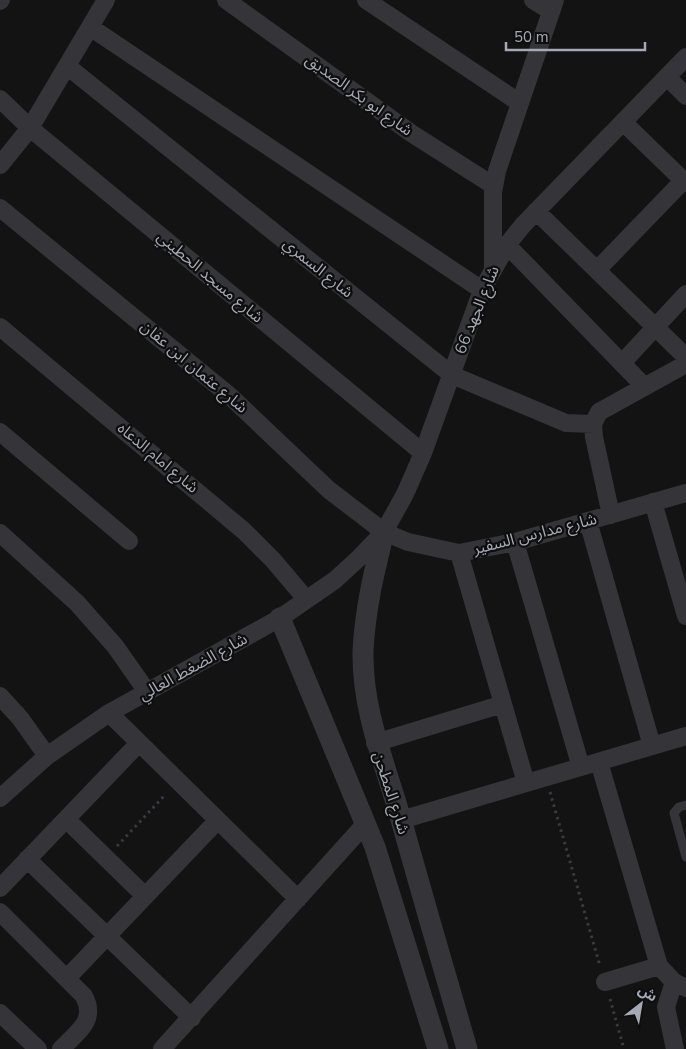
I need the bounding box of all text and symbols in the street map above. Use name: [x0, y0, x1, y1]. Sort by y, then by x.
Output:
scale bar: [506, 20, 645, 52]
text: 50 m: [514, 27, 549, 47]
street label: شارع ابو بكر الصديق: [300, 49, 417, 142]
street label: شارع مسجد الحطيني: [151, 226, 268, 329]
street label: شارع السمري: [278, 233, 358, 304]
street label: شارع الجهد 66: [449, 263, 506, 358]
street label: شارع عثمان ابن عفان: [135, 316, 252, 419]
street label: شارع امام الدعاه: [112, 418, 203, 499]
street label: شارع مدارس السفير: [470, 508, 599, 561]
street label: شارع الضغط العالي: [135, 628, 252, 707]
street label: شارع المطحن: [366, 749, 415, 837]
north arrow: [616, 979, 666, 1029]
text: ش: [634, 980, 661, 1006]

